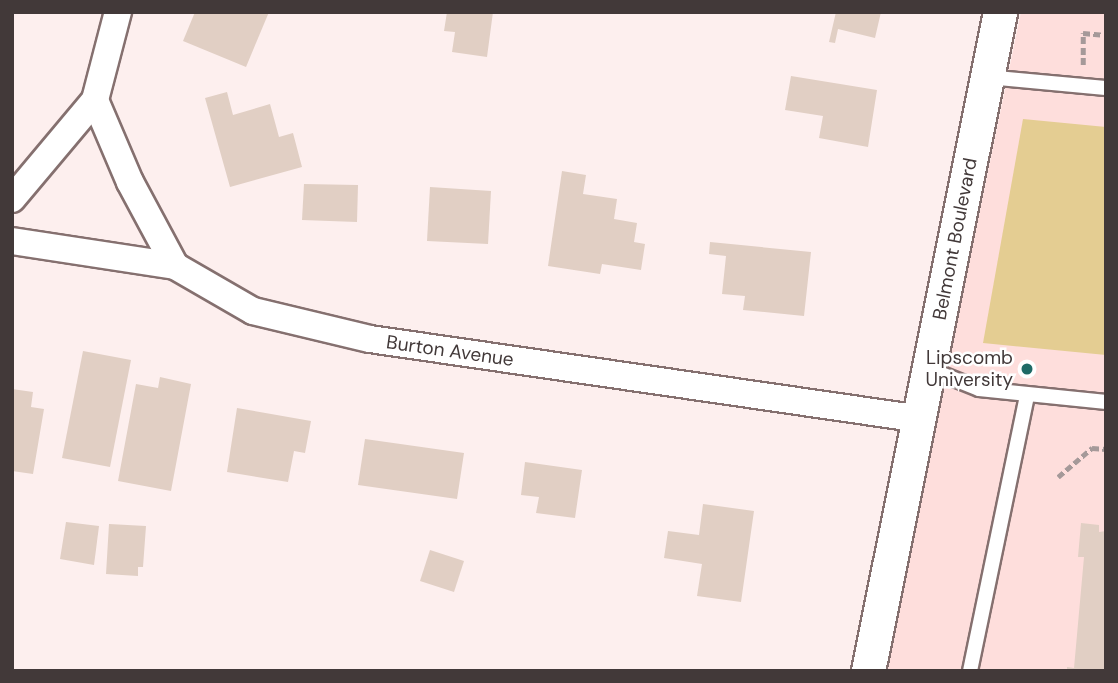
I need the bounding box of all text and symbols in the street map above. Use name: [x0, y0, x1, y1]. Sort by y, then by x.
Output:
street label: Belmont Boulevard: [928, 156, 982, 322]
street label: Burton Avenue: [385, 331, 515, 371]
place label: Lipscomb University: [926, 347, 1013, 391]
marker: Lipscomb University: [1019, 361, 1035, 377]

